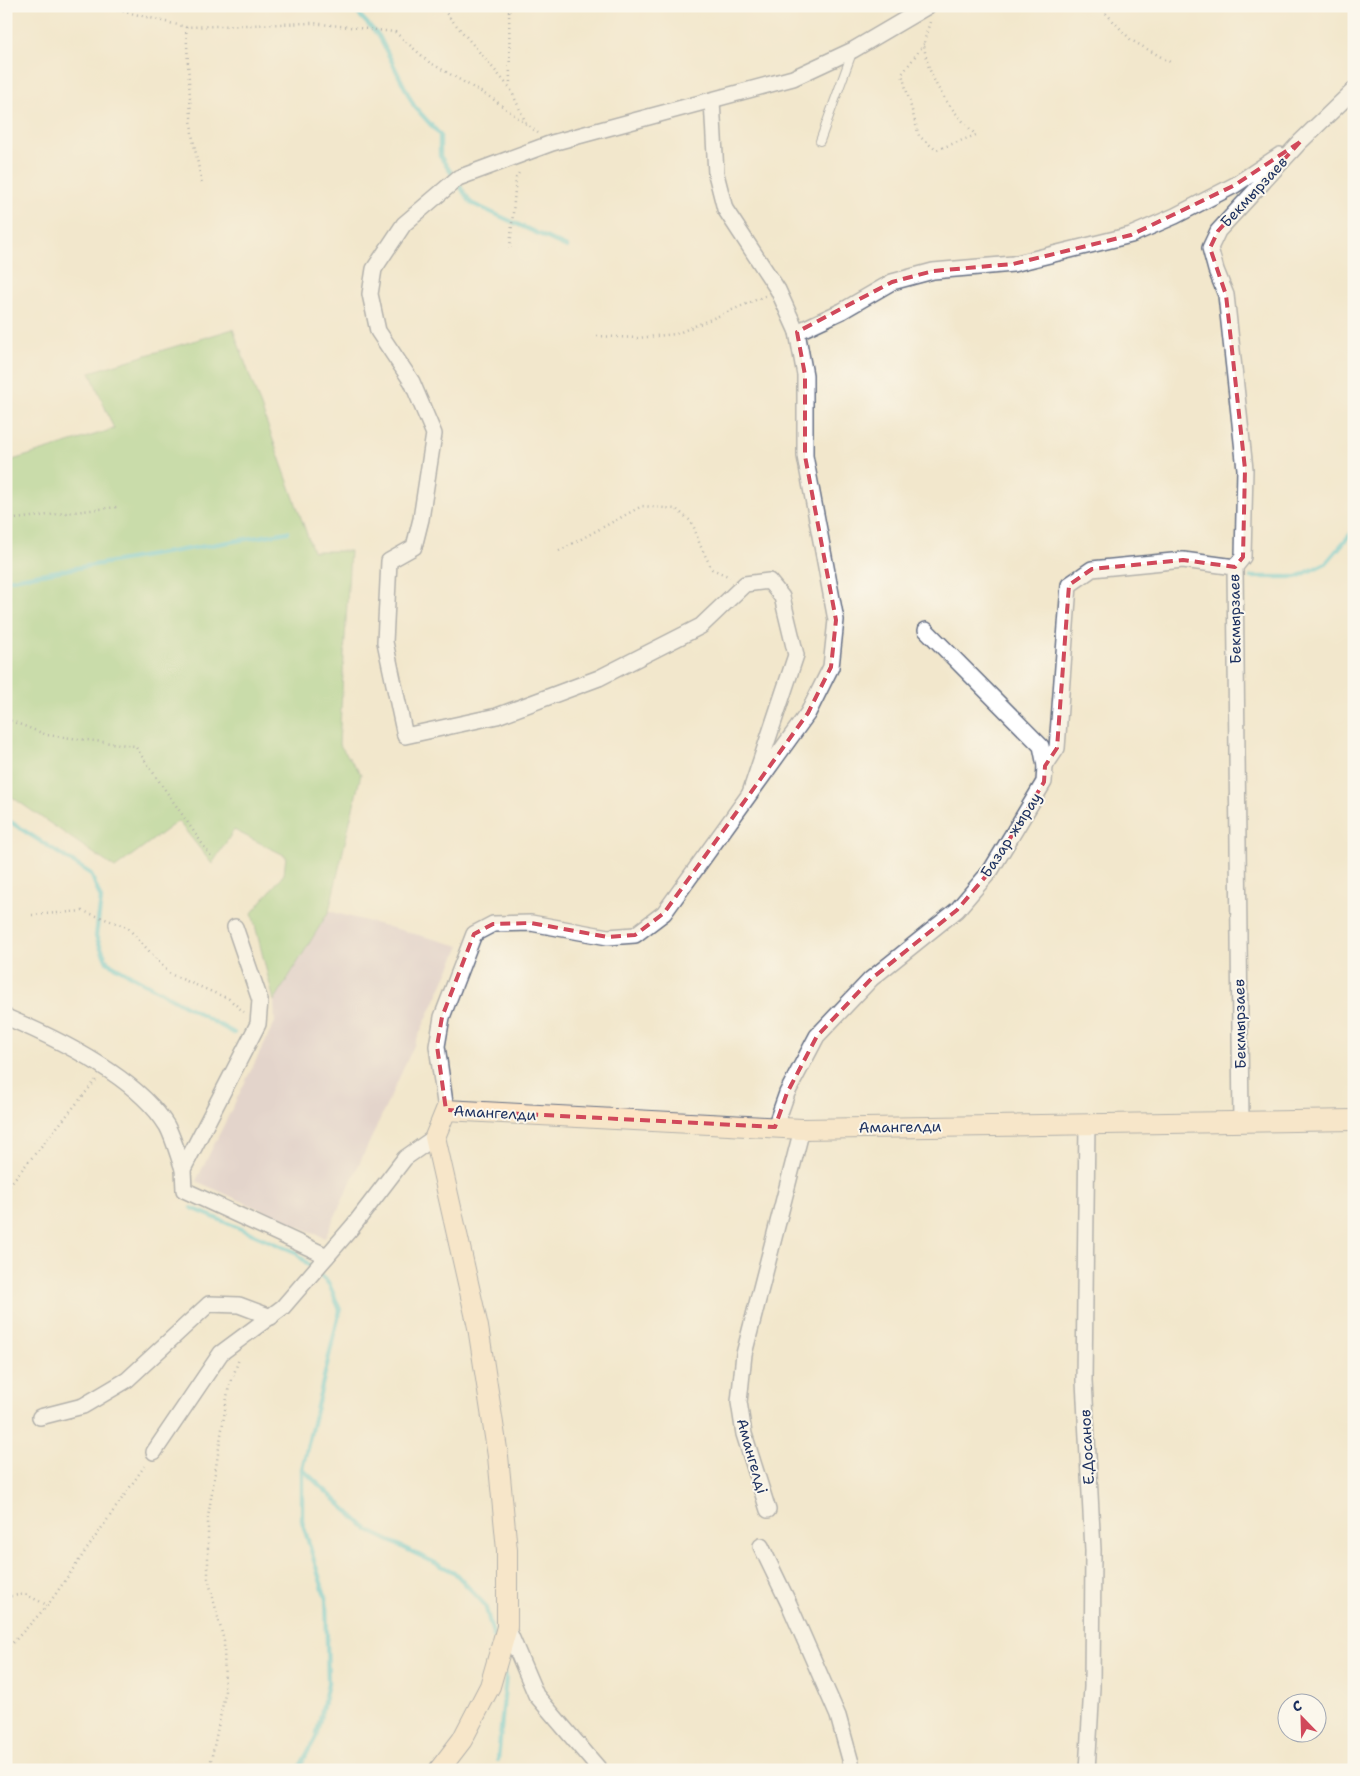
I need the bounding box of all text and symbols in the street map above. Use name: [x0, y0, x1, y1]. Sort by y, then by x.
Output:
street label: Бекмырзаев: [1216, 152, 1292, 232]
street label: Бекмырзаев: [1224, 574, 1246, 664]
street label: Базар жырау: [976, 788, 1046, 882]
street label: Бекмырзаев: [1229, 979, 1251, 1069]
street label: Амангелди: [453, 1101, 537, 1125]
street label: Амангелди: [858, 1116, 942, 1138]
street label: Е.Досанов: [1075, 1409, 1099, 1485]
street label: Амангелді: [732, 1416, 772, 1496]
north arrow: [1278, 1694, 1328, 1744]
text: С: [1289, 1696, 1304, 1716]

